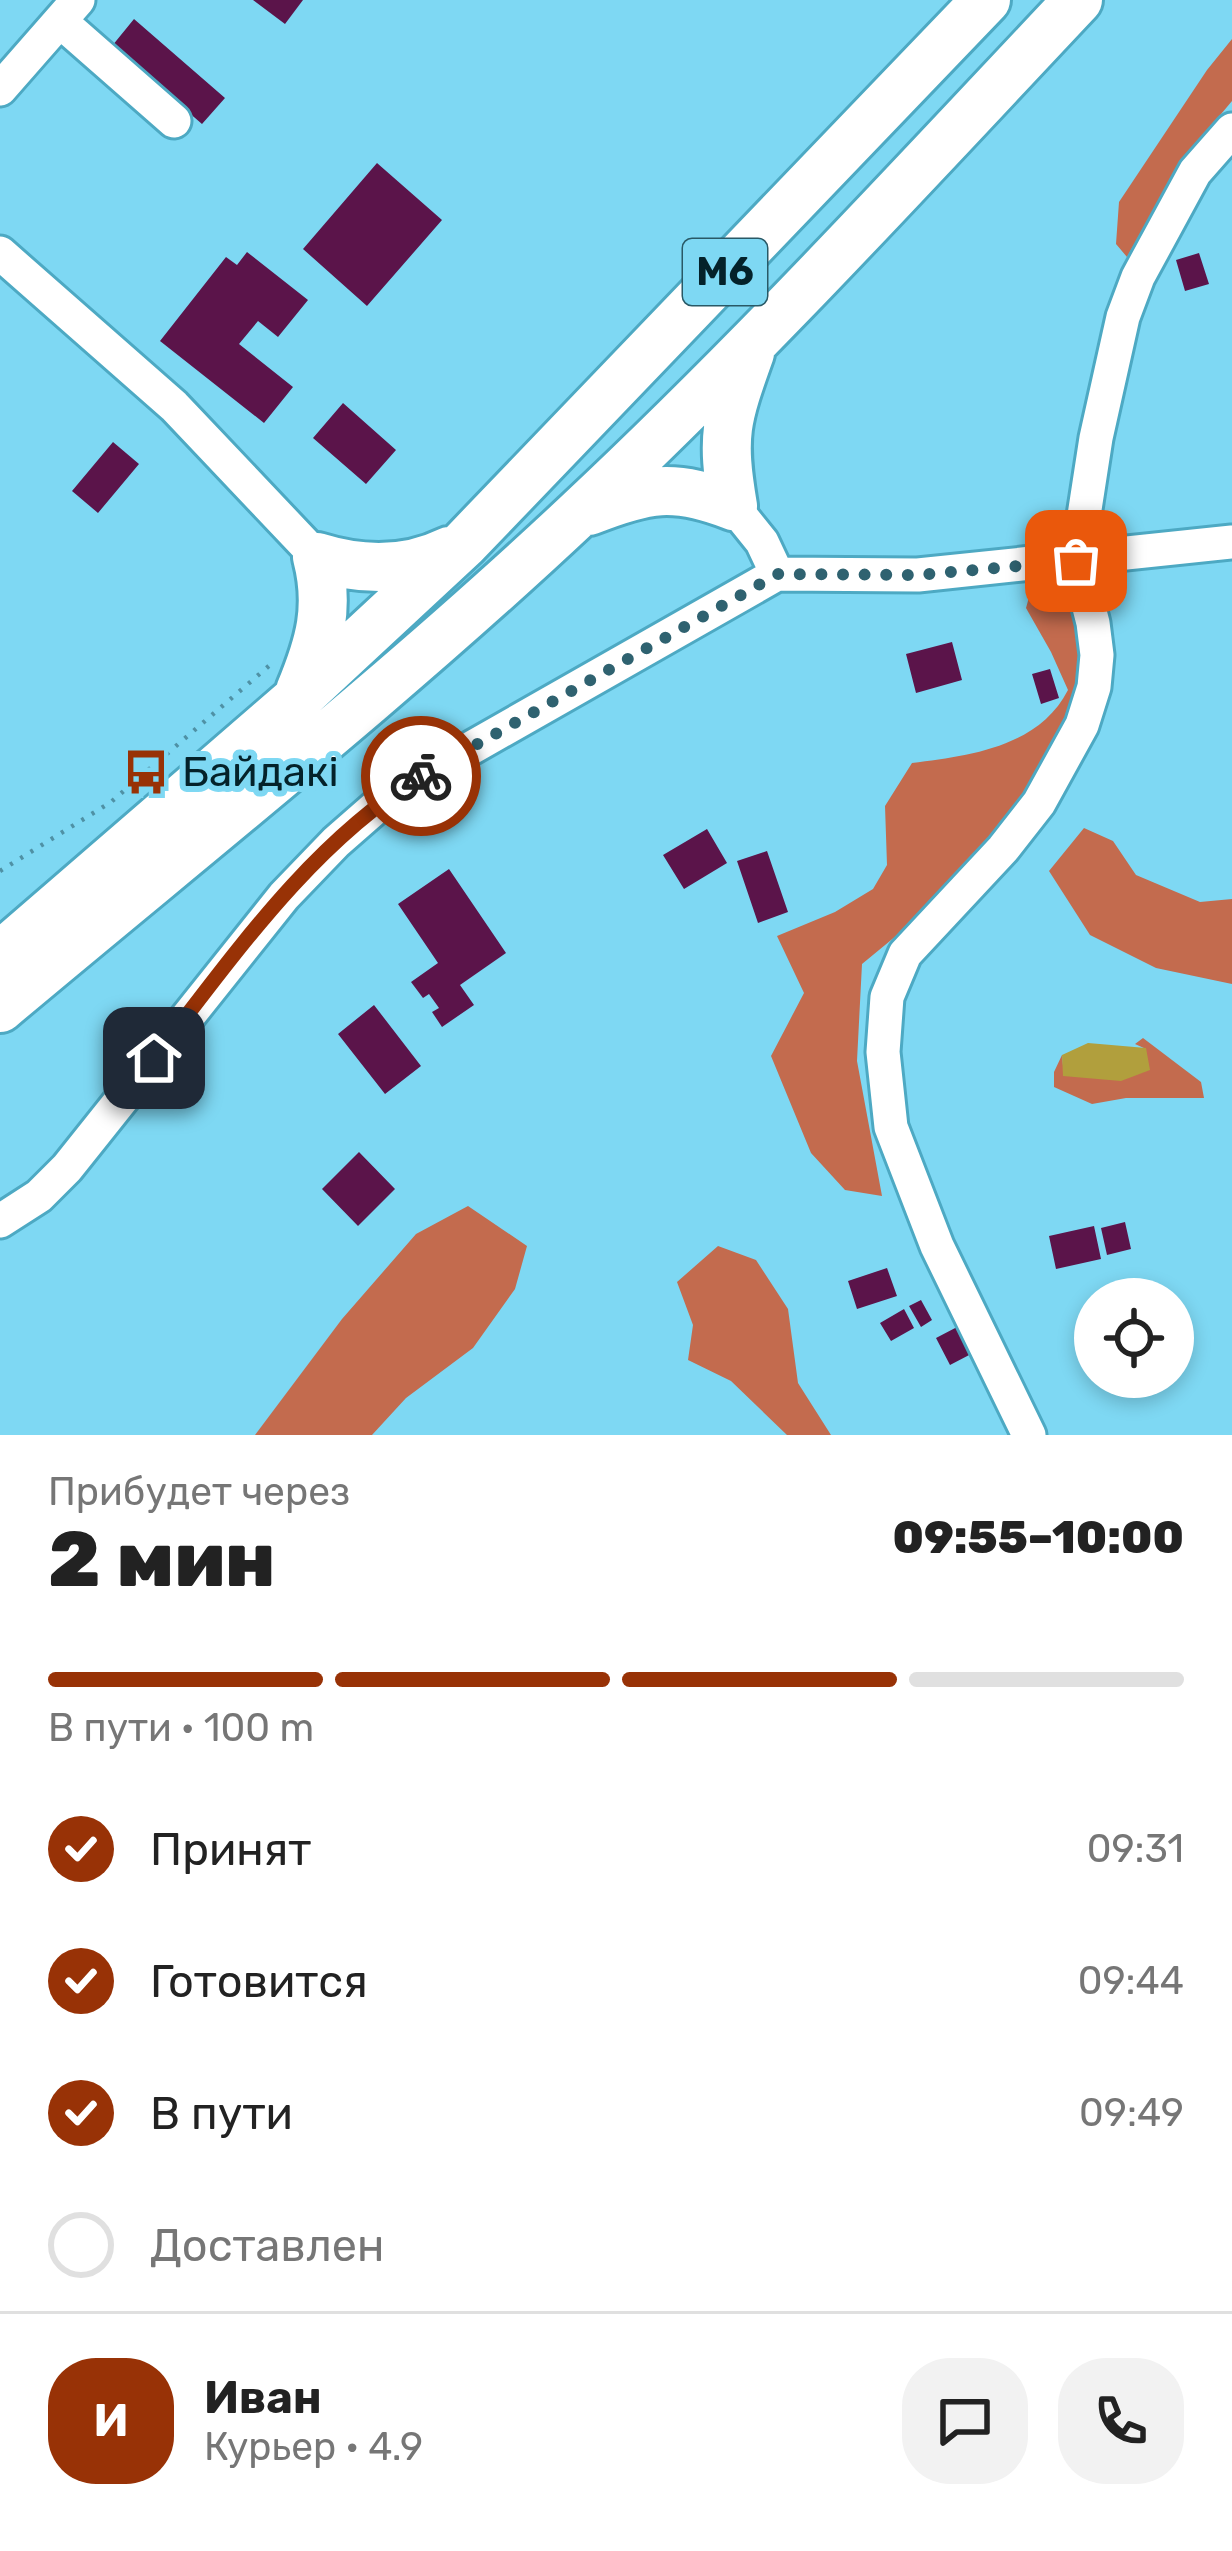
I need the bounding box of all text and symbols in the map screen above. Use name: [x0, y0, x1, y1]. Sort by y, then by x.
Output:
road number: М6: [683, 239, 767, 305]
pin: [1025, 510, 1127, 612]
icon: bag: [1043, 528, 1109, 594]
courier: [361, 716, 481, 836]
icon: bike: [388, 743, 454, 809]
bus stop icon: Байдакі: [121, 747, 171, 797]
place label: Байдакі: [182, 747, 339, 797]
pin: [103, 1007, 205, 1109]
icon: home: [121, 1025, 187, 1091]
map controls: [1074, 1278, 1194, 1398]
button: locate: [1074, 1278, 1194, 1398]
text: Прибудет через: [48, 1469, 350, 1515]
text: 09:55–10:00: [893, 1511, 1184, 1564]
text: 2 мин: [48, 1513, 276, 1606]
text: В пути · 100 m: [48, 1705, 314, 1751]
icon: check: [48, 1816, 114, 1882]
text: Принят: [150, 1823, 311, 1876]
text: 09:31: [1087, 1826, 1184, 1872]
icon: check: [48, 1948, 114, 2014]
text: Готовится: [150, 1955, 368, 2008]
text: 09:44: [1078, 1958, 1184, 2004]
icon: check: [48, 2080, 114, 2146]
text: В пути: [150, 2087, 293, 2140]
text: 09:49: [1079, 2090, 1184, 2136]
text: Доставлен: [150, 2219, 384, 2272]
button: chat: [902, 2358, 1028, 2484]
button: phone: [1058, 2358, 1184, 2484]
text: Иван: [204, 2371, 322, 2424]
text: И: [93, 2394, 129, 2447]
text: Курьер · 4.9: [204, 2424, 423, 2470]

